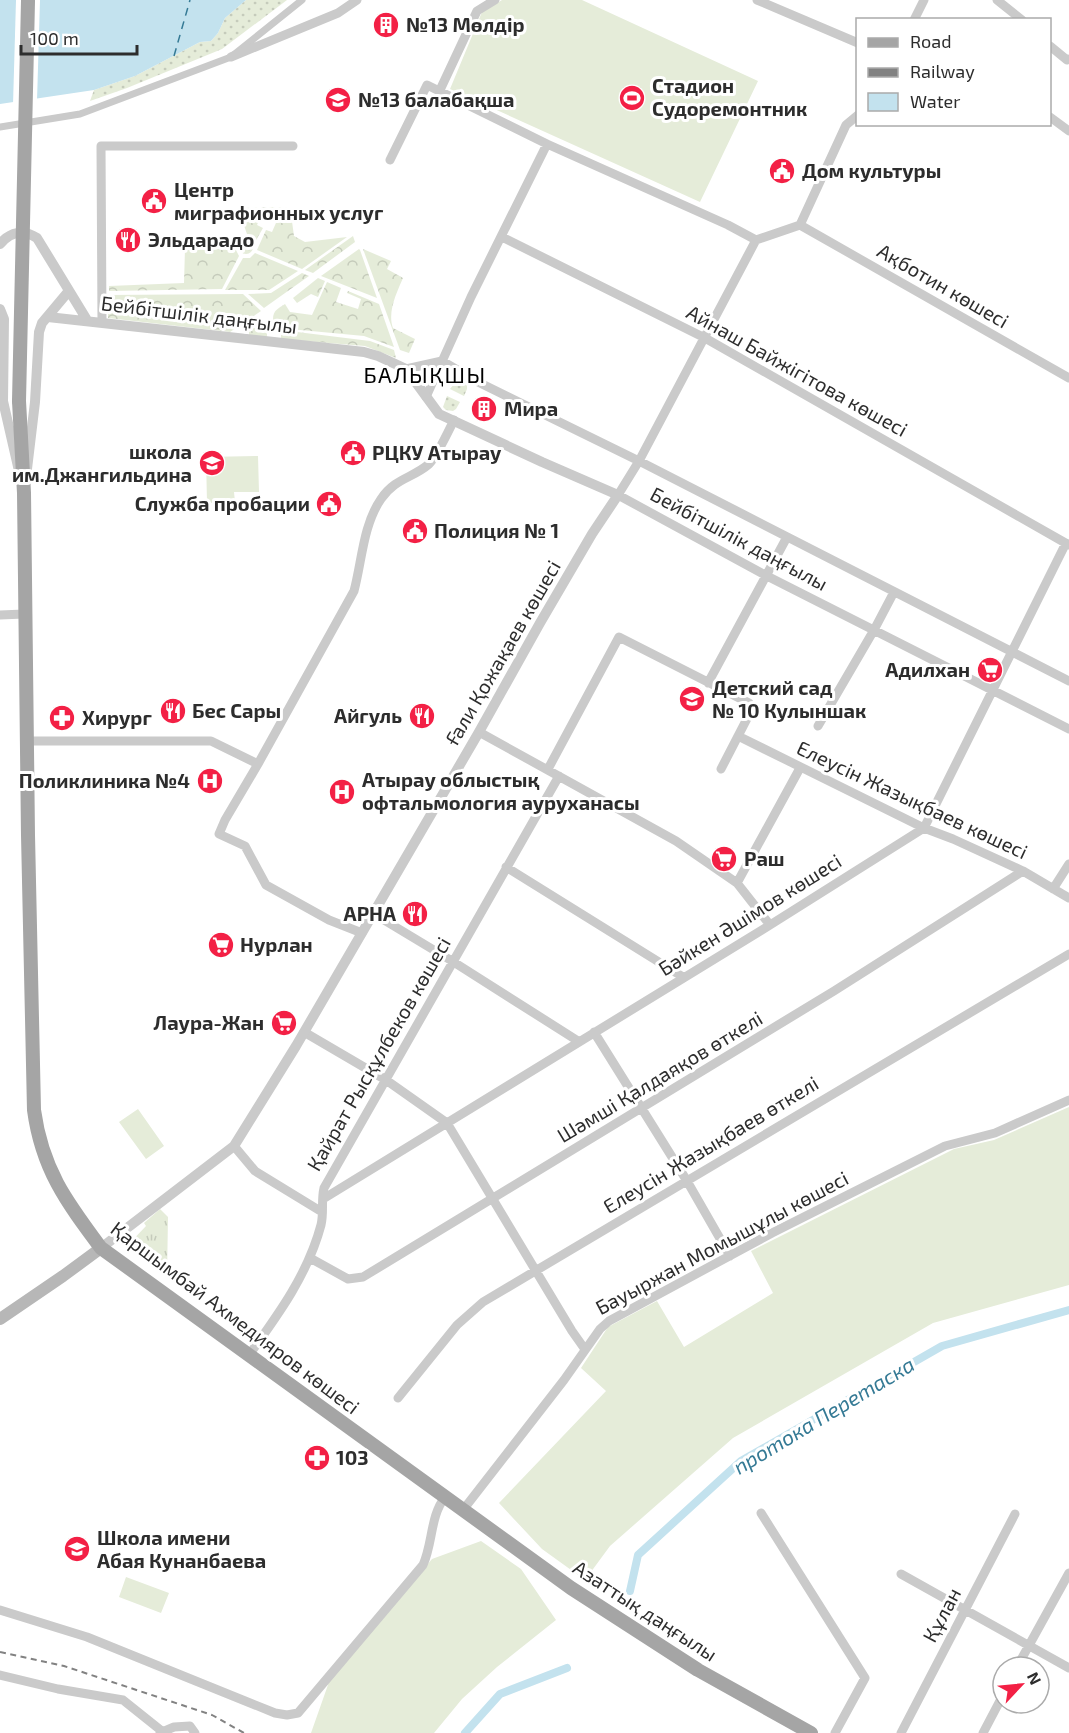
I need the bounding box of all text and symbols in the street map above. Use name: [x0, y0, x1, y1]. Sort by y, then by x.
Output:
building icon: №13 Мөлдiр: [371, 10, 401, 40]
place label: №13 Мөлдiр: [406, 12, 525, 36]
scale bar: [21, 18, 136, 56]
legend: [856, 18, 1051, 126]
text: 100 m: [30, 27, 79, 49]
text: Road: [910, 30, 951, 52]
text: Railway: [910, 60, 975, 82]
place label: Стадион Судоремонтник: [652, 73, 807, 120]
sports icon: Стадион Судоремонтник: [617, 83, 647, 113]
school or university icon: №13 балабақша: [323, 85, 353, 115]
place label: №13 балабақша: [358, 87, 514, 111]
text: Water: [910, 90, 960, 112]
public building icon: Дом культуры: [767, 156, 797, 186]
place label: Дом культуры: [802, 158, 941, 182]
place label: Центр миграфионных услуг: [174, 177, 384, 224]
public building icon: Центр миграфионных услуг: [139, 186, 169, 216]
restaurant icon: Эльдарадо: [113, 225, 143, 255]
place label: Эльдарадо: [148, 227, 254, 251]
street label: Ақботин көшесі: [874, 238, 1013, 332]
street label: Бейбітшілік даңғылы: [100, 290, 298, 338]
street label: Айнаш Байжігітова көшесі: [683, 299, 912, 441]
district label: БАЛЫҚШЫ: [363, 361, 487, 387]
building icon: Мира: [469, 394, 499, 424]
place label: Мира: [504, 396, 558, 420]
public building icon: РЦКУ Атырау: [338, 438, 368, 468]
place label: школа им.Джангильдина: [12, 439, 192, 486]
place label: РЦКУ Атырау: [372, 440, 502, 464]
school or university icon: школа им.Джангильдина: [197, 448, 227, 478]
street label: Бейбітшілік даңғылы: [647, 481, 832, 595]
public building icon: Служба пробации: [314, 489, 344, 519]
place label: Служба пробации: [135, 491, 310, 515]
public building icon: Полиция № 1: [400, 516, 430, 546]
place label: Полиция № 1: [434, 518, 559, 542]
street label: Ғали Қожақаев көшесі: [439, 556, 565, 749]
supermarket icon: Адилхан: [975, 655, 1005, 685]
place label: Адилхан: [885, 657, 970, 681]
place label: Детский сад № 10 Кулыншак: [712, 675, 866, 722]
school or university icon: Детский сад № 10 Кулыншак: [677, 684, 707, 714]
restaurant icon: Бес Сары: [158, 696, 188, 726]
place label: Бес Сары: [192, 698, 281, 722]
restaurant icon: Айгуль: [407, 701, 437, 731]
pharmacy icon: Хирург: [47, 703, 77, 733]
place label: Айгуль: [334, 703, 402, 727]
place label: Хирург: [82, 705, 152, 729]
street label: Елеусін Жазықбаев көшесі: [793, 735, 1032, 864]
hospital icon: Поликлиника №4: [195, 766, 225, 796]
place label: Атырау облыстық офтальмология ауруханасы: [362, 767, 640, 814]
place label: Поликлиника №4: [19, 768, 190, 792]
hospital icon: Атырау облыстық офтальмология ауруханасы: [327, 777, 357, 807]
supermarket icon: Раш: [709, 844, 739, 874]
place label: Раш: [744, 846, 785, 870]
street label: Бәйкен Әшімов көшесі: [654, 848, 845, 980]
restaurant icon: АРНА: [400, 899, 430, 929]
place label: АРНА: [344, 901, 397, 925]
supermarket icon: Нурлан: [206, 930, 236, 960]
place label: Нурлан: [240, 932, 313, 956]
street label: Қайрат Рысқұлбеков көшесі: [301, 932, 455, 1175]
street label: Шәмші Қалдаяқов өткелі: [552, 1005, 766, 1147]
supermarket icon: Лаура-Жан: [269, 1008, 299, 1038]
place label: Лаура-Жан: [154, 1010, 264, 1034]
street label: Елеусін Жазықбаев өткелі: [598, 1070, 823, 1219]
street label: Бауыржан Момышұлы көшесі: [591, 1165, 852, 1320]
street label: Қаршымбай Ахмедияров көшесі: [107, 1216, 365, 1419]
water label: протока Перетаска: [728, 1351, 918, 1479]
pharmacy icon: 103: [302, 1443, 332, 1473]
place label: 103: [336, 1445, 369, 1469]
place label: Школа имени Абая Кунанбаева: [97, 1525, 266, 1572]
school or university icon: Школа имени Абая Кунанбаева: [62, 1534, 92, 1564]
street label: Азаттық даңғылы: [569, 1555, 722, 1666]
street label: Құлан: [917, 1583, 965, 1646]
north arrow: [991, 1655, 1051, 1715]
text: N: [1024, 1669, 1046, 1688]

